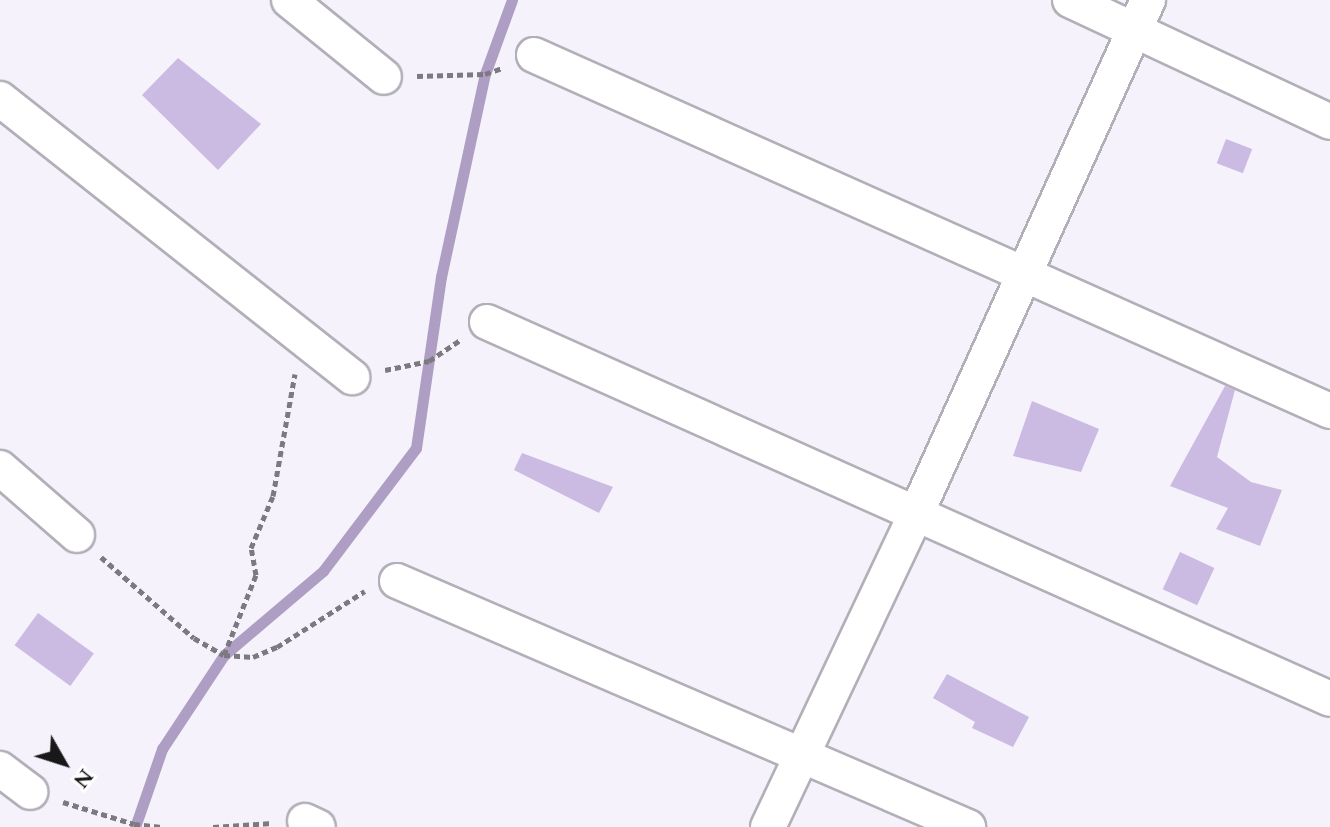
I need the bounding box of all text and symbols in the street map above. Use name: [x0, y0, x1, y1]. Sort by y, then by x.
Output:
north arrow: [24, 723, 104, 803]
text: N: [65, 761, 102, 796]

